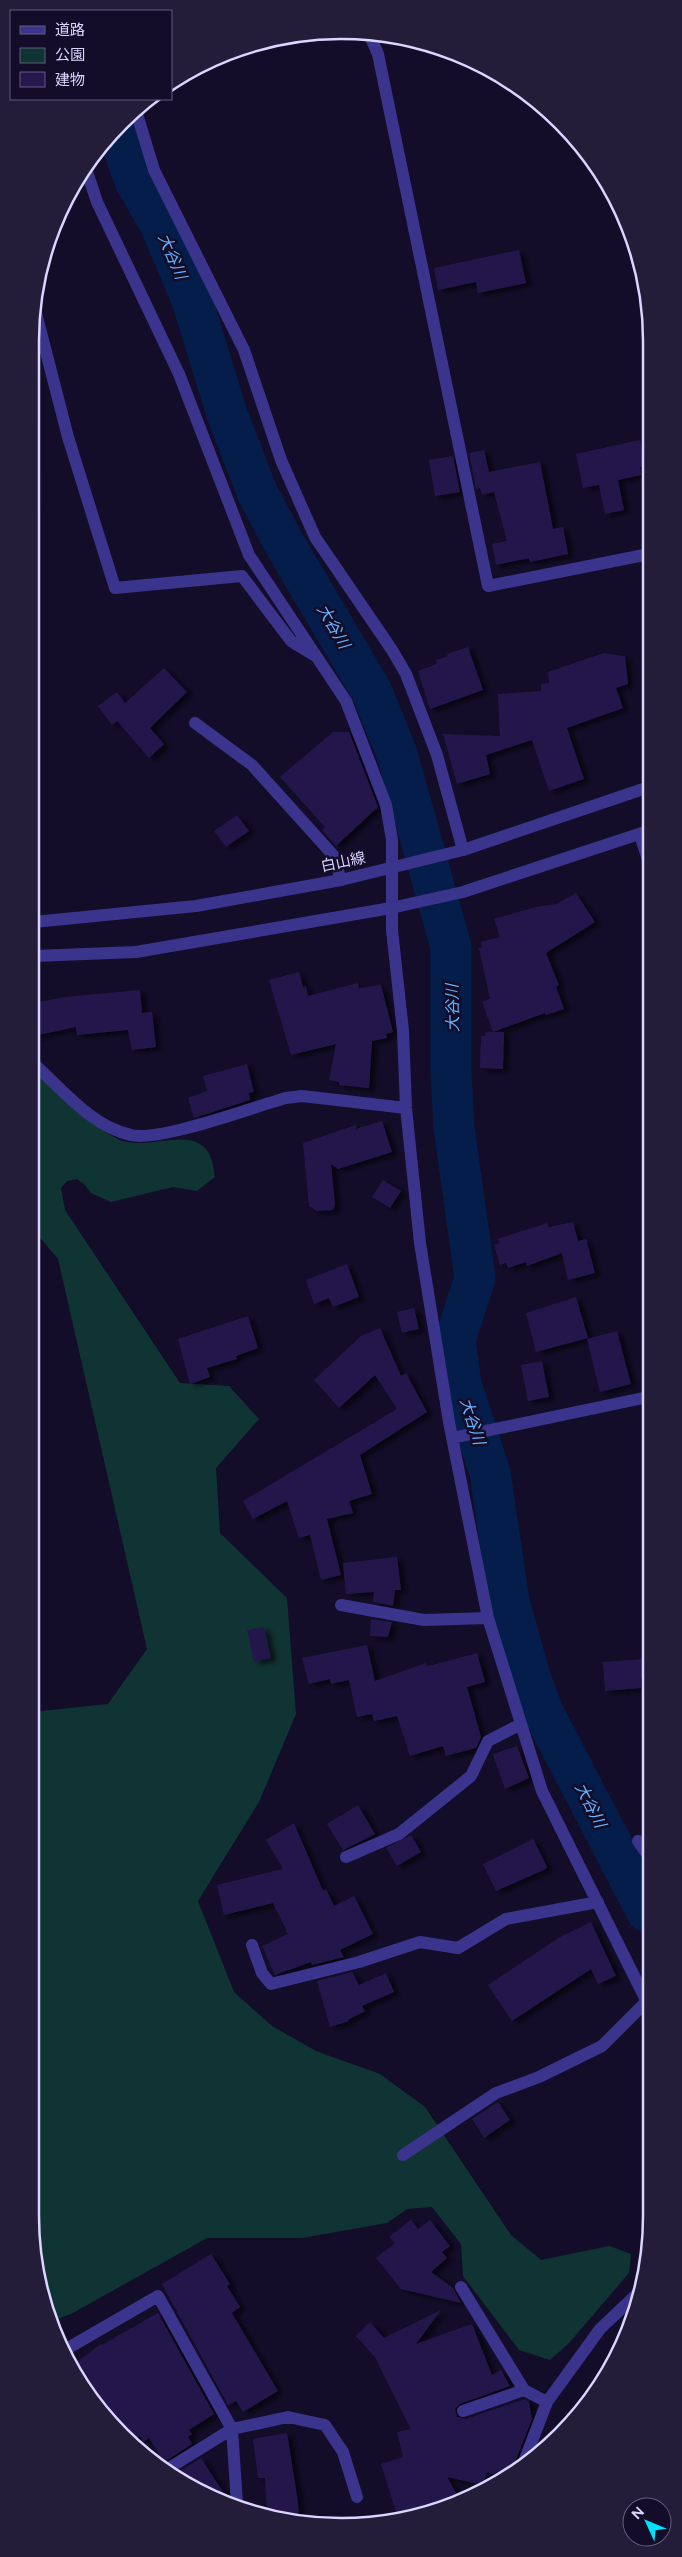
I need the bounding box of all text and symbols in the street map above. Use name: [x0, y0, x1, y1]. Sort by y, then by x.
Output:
legend: [10, 10, 172, 100]
text: 道路: [55, 21, 85, 39]
text: 公園: [55, 46, 85, 64]
text: 建物: [55, 71, 85, 89]
water label: 大谷川: [154, 230, 191, 284]
water label: 大谷川: [313, 601, 355, 654]
street label: 白山線: [319, 849, 367, 875]
water label: 大谷川: [443, 982, 462, 1032]
water label: 大谷川: [456, 1395, 490, 1449]
water label: 大谷川: [571, 1780, 611, 1833]
north arrow: [622, 2497, 672, 2547]
text: N: [628, 2504, 648, 2523]

